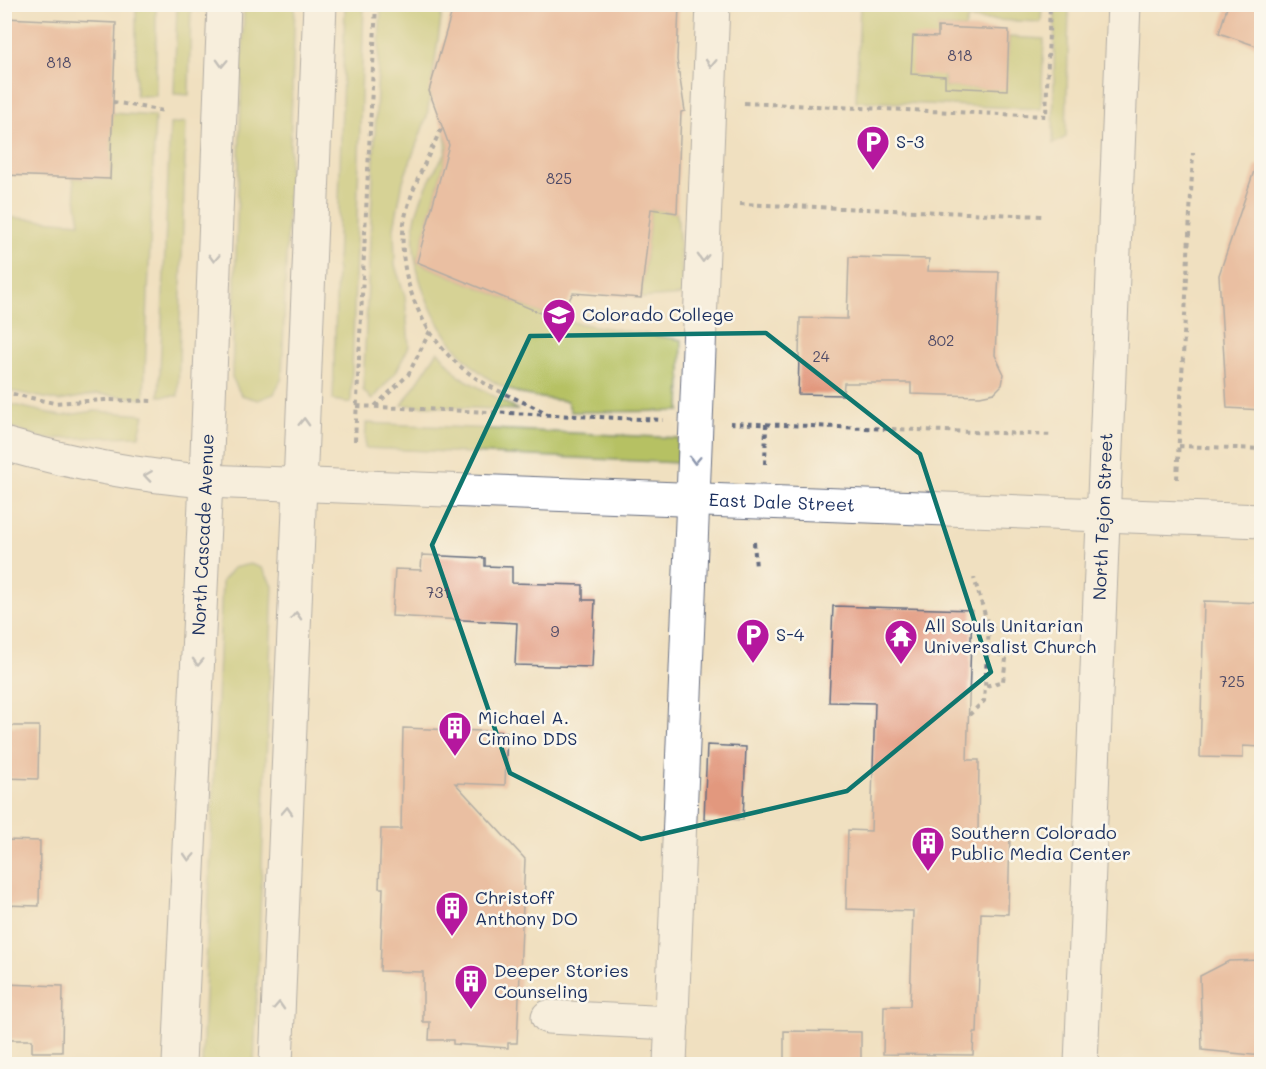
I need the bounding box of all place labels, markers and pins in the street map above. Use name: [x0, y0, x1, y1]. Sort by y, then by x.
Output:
parking icon: S-3: [855, 124, 891, 171]
place label: S-3: [896, 129, 924, 153]
school or university icon: Colorado College: [541, 297, 577, 344]
place label: Colorado College: [582, 302, 734, 326]
place label: All Souls Unitarian Universalist Church: [924, 613, 1096, 658]
parking icon: S-4: [735, 617, 771, 664]
temple icon: All Souls Unitarian Universalist Church: [883, 618, 919, 665]
place label: S-4: [776, 622, 805, 646]
place label: Michael A. Cimino DDS: [478, 705, 578, 750]
building icon: Michael A. Cimino DDS: [437, 710, 473, 757]
place label: Southern Colorado Public Media Center: [951, 820, 1131, 865]
building icon: Southern Colorado Public Media Center: [910, 825, 946, 872]
place label: Christoff Anthony DO: [475, 885, 578, 930]
building icon: Christoff Anthony DO: [434, 890, 470, 937]
place label: Deeper Stories Counseling: [494, 958, 629, 1003]
building icon: Deeper Stories Counseling: [453, 963, 489, 1010]

